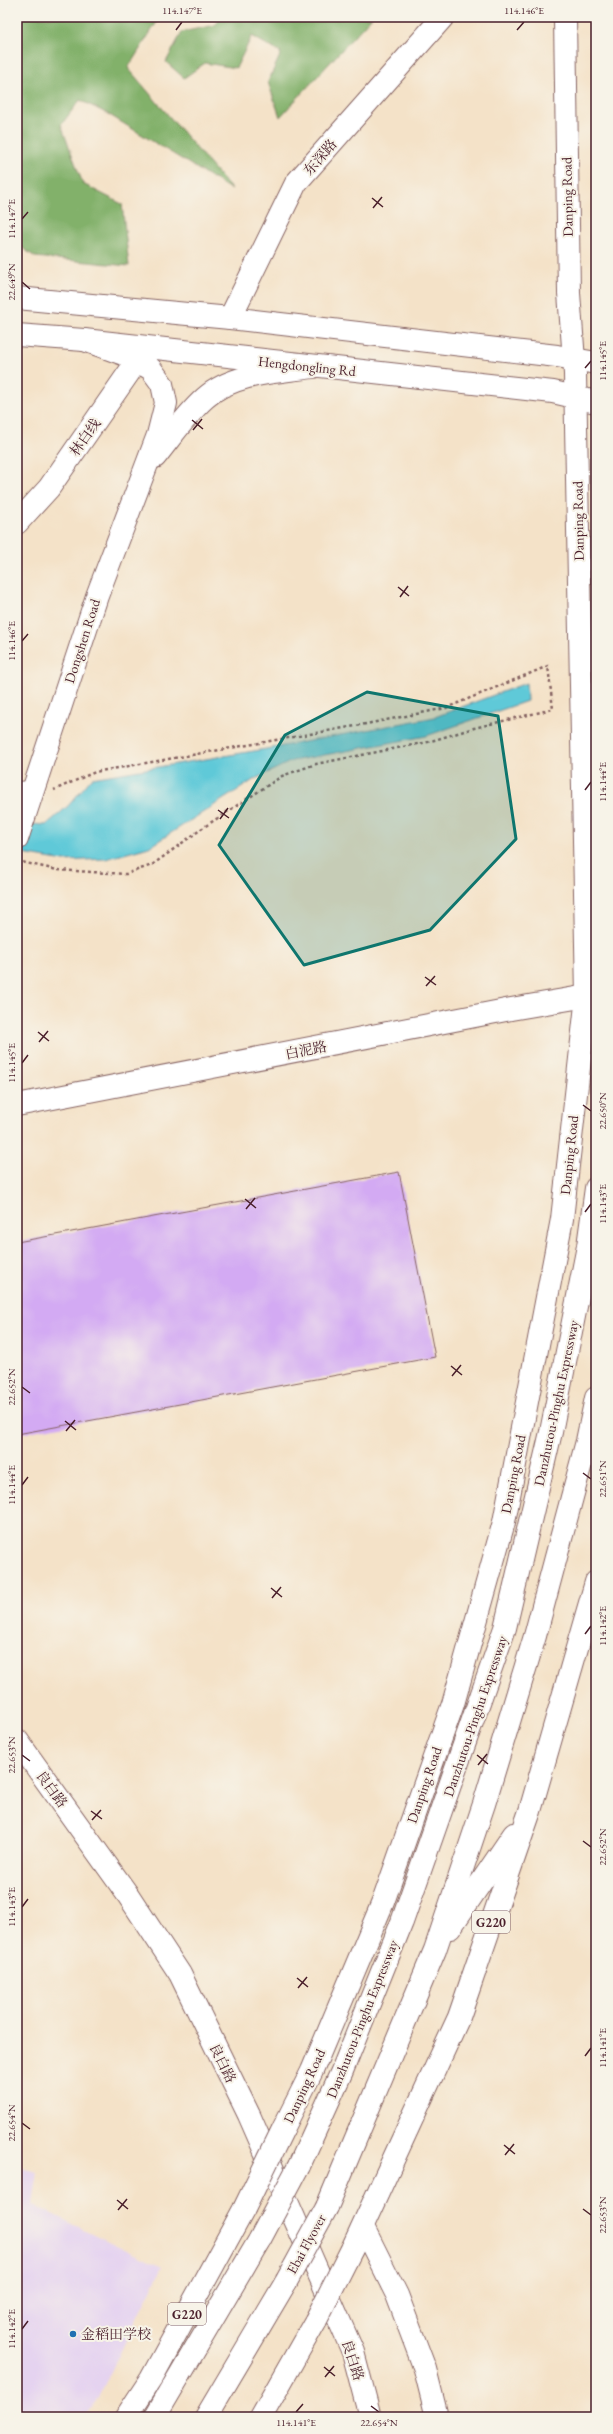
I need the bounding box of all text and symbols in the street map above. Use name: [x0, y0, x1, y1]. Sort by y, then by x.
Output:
text: 114.147°E: [162, 4, 202, 17]
text: 114.146°E: [504, 4, 544, 17]
street label: 东深路: [299, 135, 341, 179]
street label: Danping Road: [557, 156, 577, 237]
text: 114.147°E: [5, 199, 18, 239]
text: 22.649°N: [5, 263, 18, 301]
text: 114.145°E: [596, 341, 609, 381]
street label: Hengdongling Rd: [257, 352, 358, 380]
street label: 林白线: [66, 415, 104, 459]
street label: Danping Road: [568, 480, 588, 561]
street label: Dongshen Road: [60, 596, 104, 685]
text: 114.146°E: [5, 621, 18, 661]
text: 114.144°E: [596, 762, 609, 802]
street label: 白泥路: [284, 1037, 328, 1063]
text: 114.145°E: [5, 1043, 18, 1083]
text: 22.650°N: [596, 1092, 609, 1130]
street label: Danping Road: [556, 1113, 582, 1196]
text: 114.143°E: [596, 1184, 609, 1224]
street label: Danzhutou-Pinghu Expressway: [530, 1317, 583, 1488]
text: 22.652°N: [5, 1368, 18, 1406]
street label: Danping Road: [497, 1432, 530, 1515]
text: 22.651°N: [596, 1460, 609, 1498]
text: 114.144°E: [5, 1465, 18, 1505]
text: 114.142°E: [596, 1606, 609, 1646]
street label: Danzhutou-Pinghu Expressway: [439, 1632, 511, 1799]
text: 22.653°N: [5, 1736, 18, 1774]
street label: Danping Road: [402, 1743, 446, 1826]
street label: 良白路: [32, 1767, 72, 1811]
text: 22.652°N: [596, 1828, 609, 1866]
text: 114.143°E: [5, 1887, 18, 1927]
road number: G220: [472, 1911, 510, 1933]
street label: Danzhutou-Pinghu Expressway: [322, 1936, 402, 2101]
text: 114.141°E: [596, 2028, 609, 2068]
street label: 良白路: [206, 2040, 240, 2086]
street label: Danping Road: [279, 2045, 329, 2126]
text: 22.654°N: [5, 2104, 18, 2142]
text: 22.653°N: [596, 2196, 609, 2234]
street label: Ebai Flyover: [282, 2211, 330, 2277]
road number: G220: [168, 2303, 206, 2325]
text: 114.142°E: [5, 2309, 18, 2349]
place label: 金稻田学校: [81, 2325, 151, 2343]
marker: 金稻田学校: [68, 2329, 78, 2339]
street label: 良白路: [338, 2337, 368, 2383]
text: 114.141°E: [276, 2416, 316, 2429]
text: 22.654°N: [360, 2416, 398, 2429]

